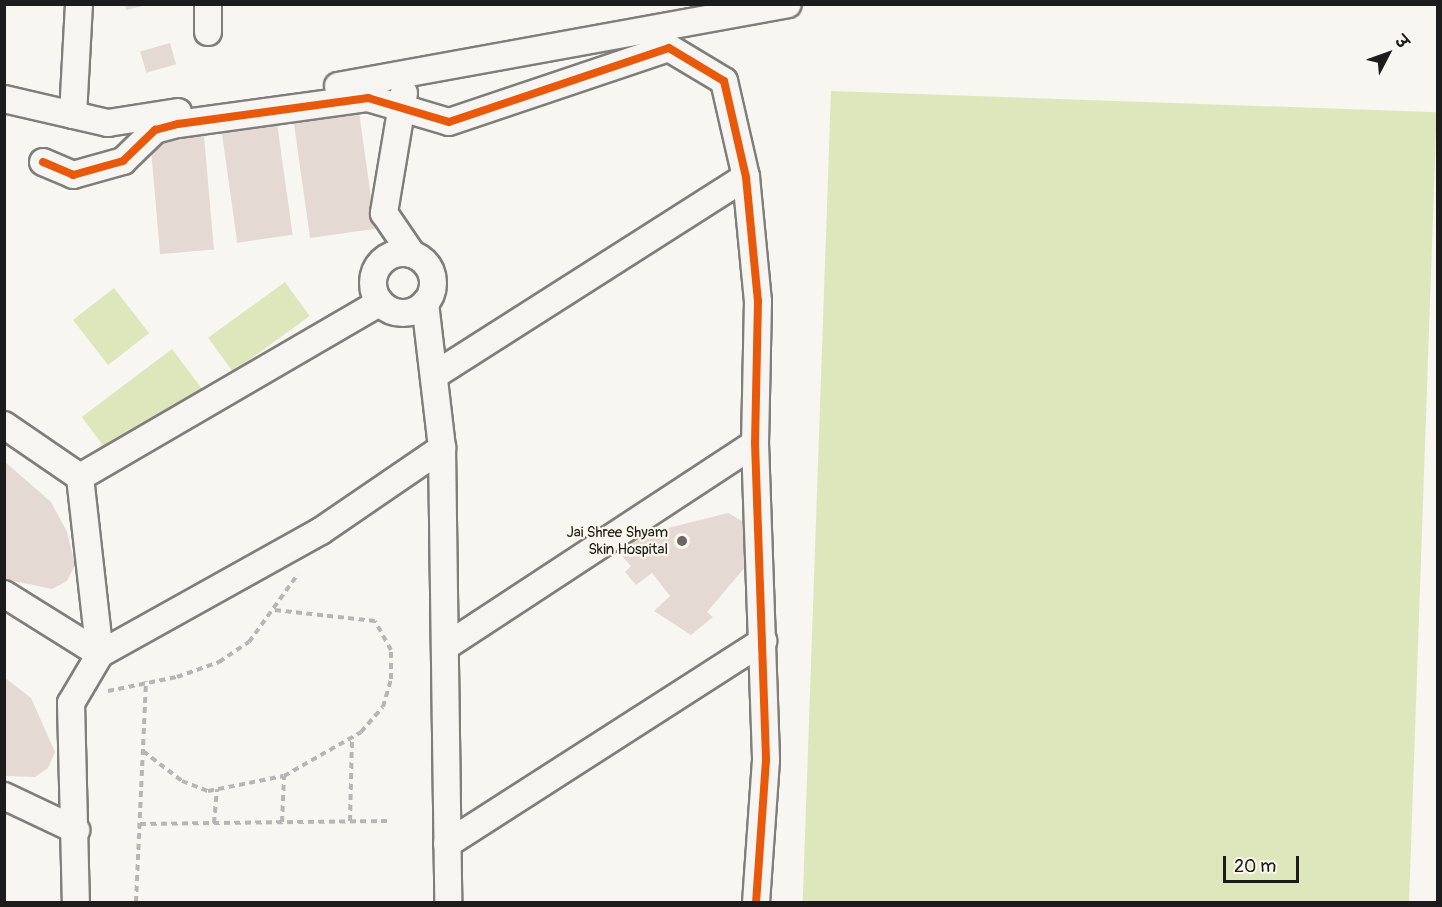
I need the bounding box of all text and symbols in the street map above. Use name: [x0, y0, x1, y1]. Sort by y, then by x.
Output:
north arrow: [1358, 24, 1418, 84]
text: उ: [1391, 32, 1413, 53]
place label: Jai Shree Shyam Skin Hospital: [567, 523, 668, 558]
marker: Jai Shree Shyam Skin Hospital: [673, 532, 691, 550]
scale bar: [1226, 844, 1302, 882]
text: 20 m: [1234, 855, 1276, 878]

